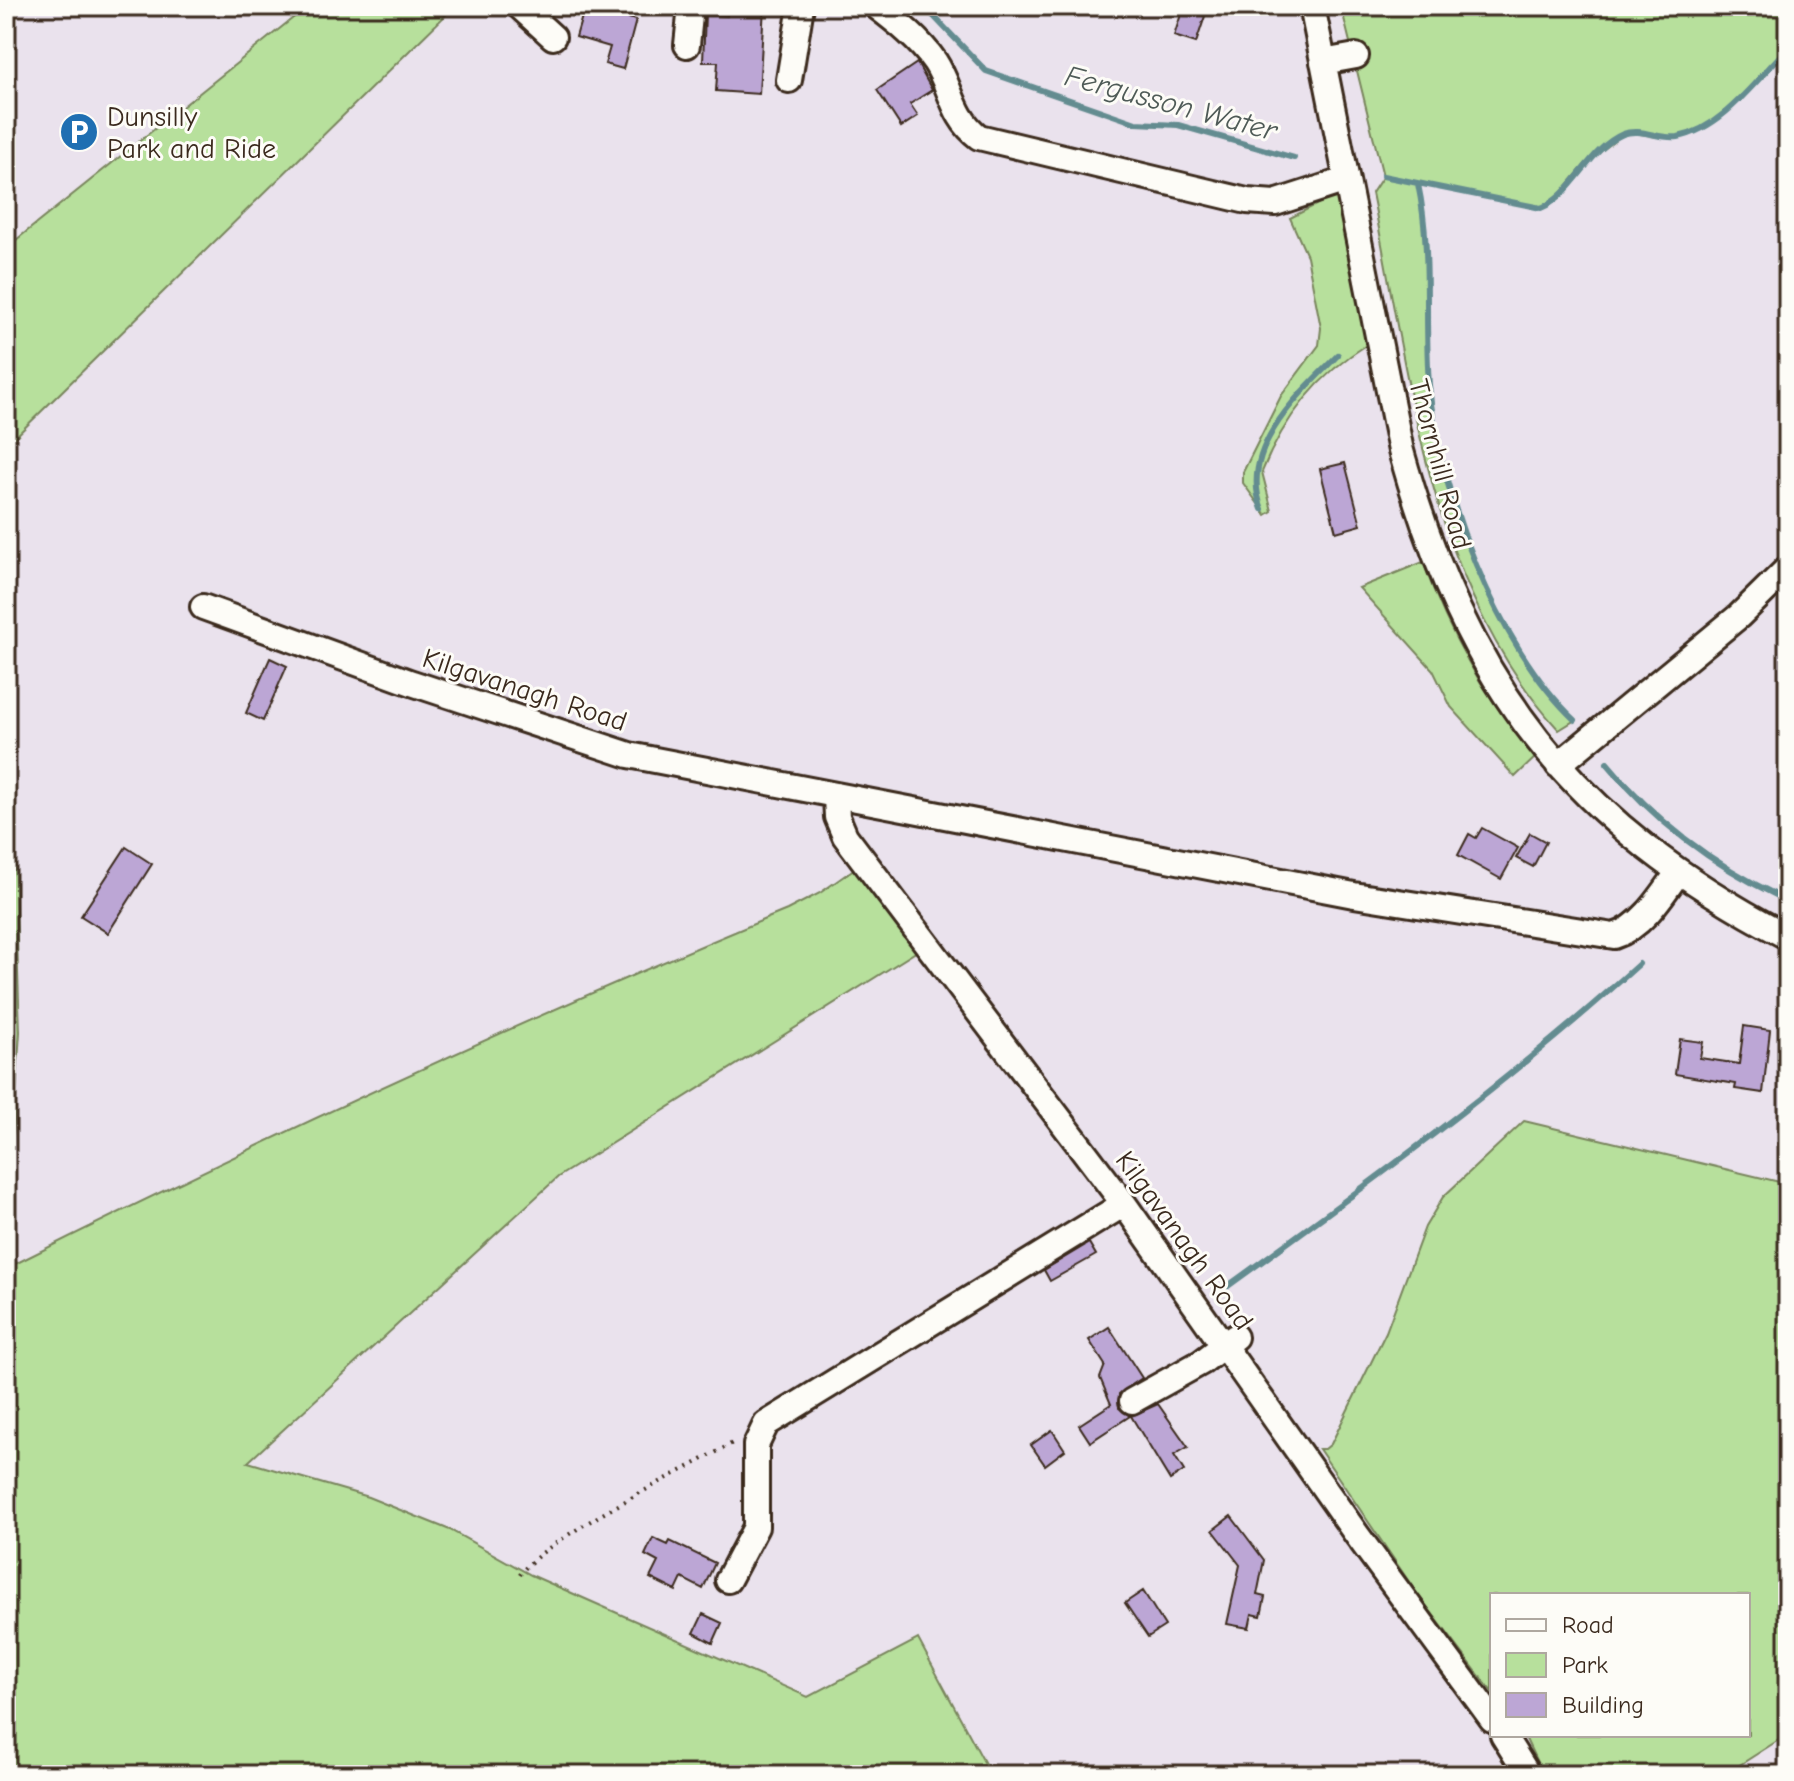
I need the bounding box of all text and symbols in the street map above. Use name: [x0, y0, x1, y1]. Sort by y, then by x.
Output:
water label: Fergusson Water: [1061, 58, 1282, 149]
place label: Dunsilly Park and Ride: [107, 101, 276, 165]
parking icon: Dunsilly Park and Ride: [58, 111, 100, 153]
street label: Thornhill Road: [1402, 376, 1478, 553]
street label: Kilgavanagh Road: [419, 642, 631, 738]
street label: Kilgavanagh Road: [1109, 1145, 1260, 1336]
legend: [1490, 1593, 1750, 1737]
text: Road: [1562, 1611, 1614, 1639]
text: Park: [1562, 1651, 1608, 1679]
text: Building: [1562, 1691, 1644, 1719]

